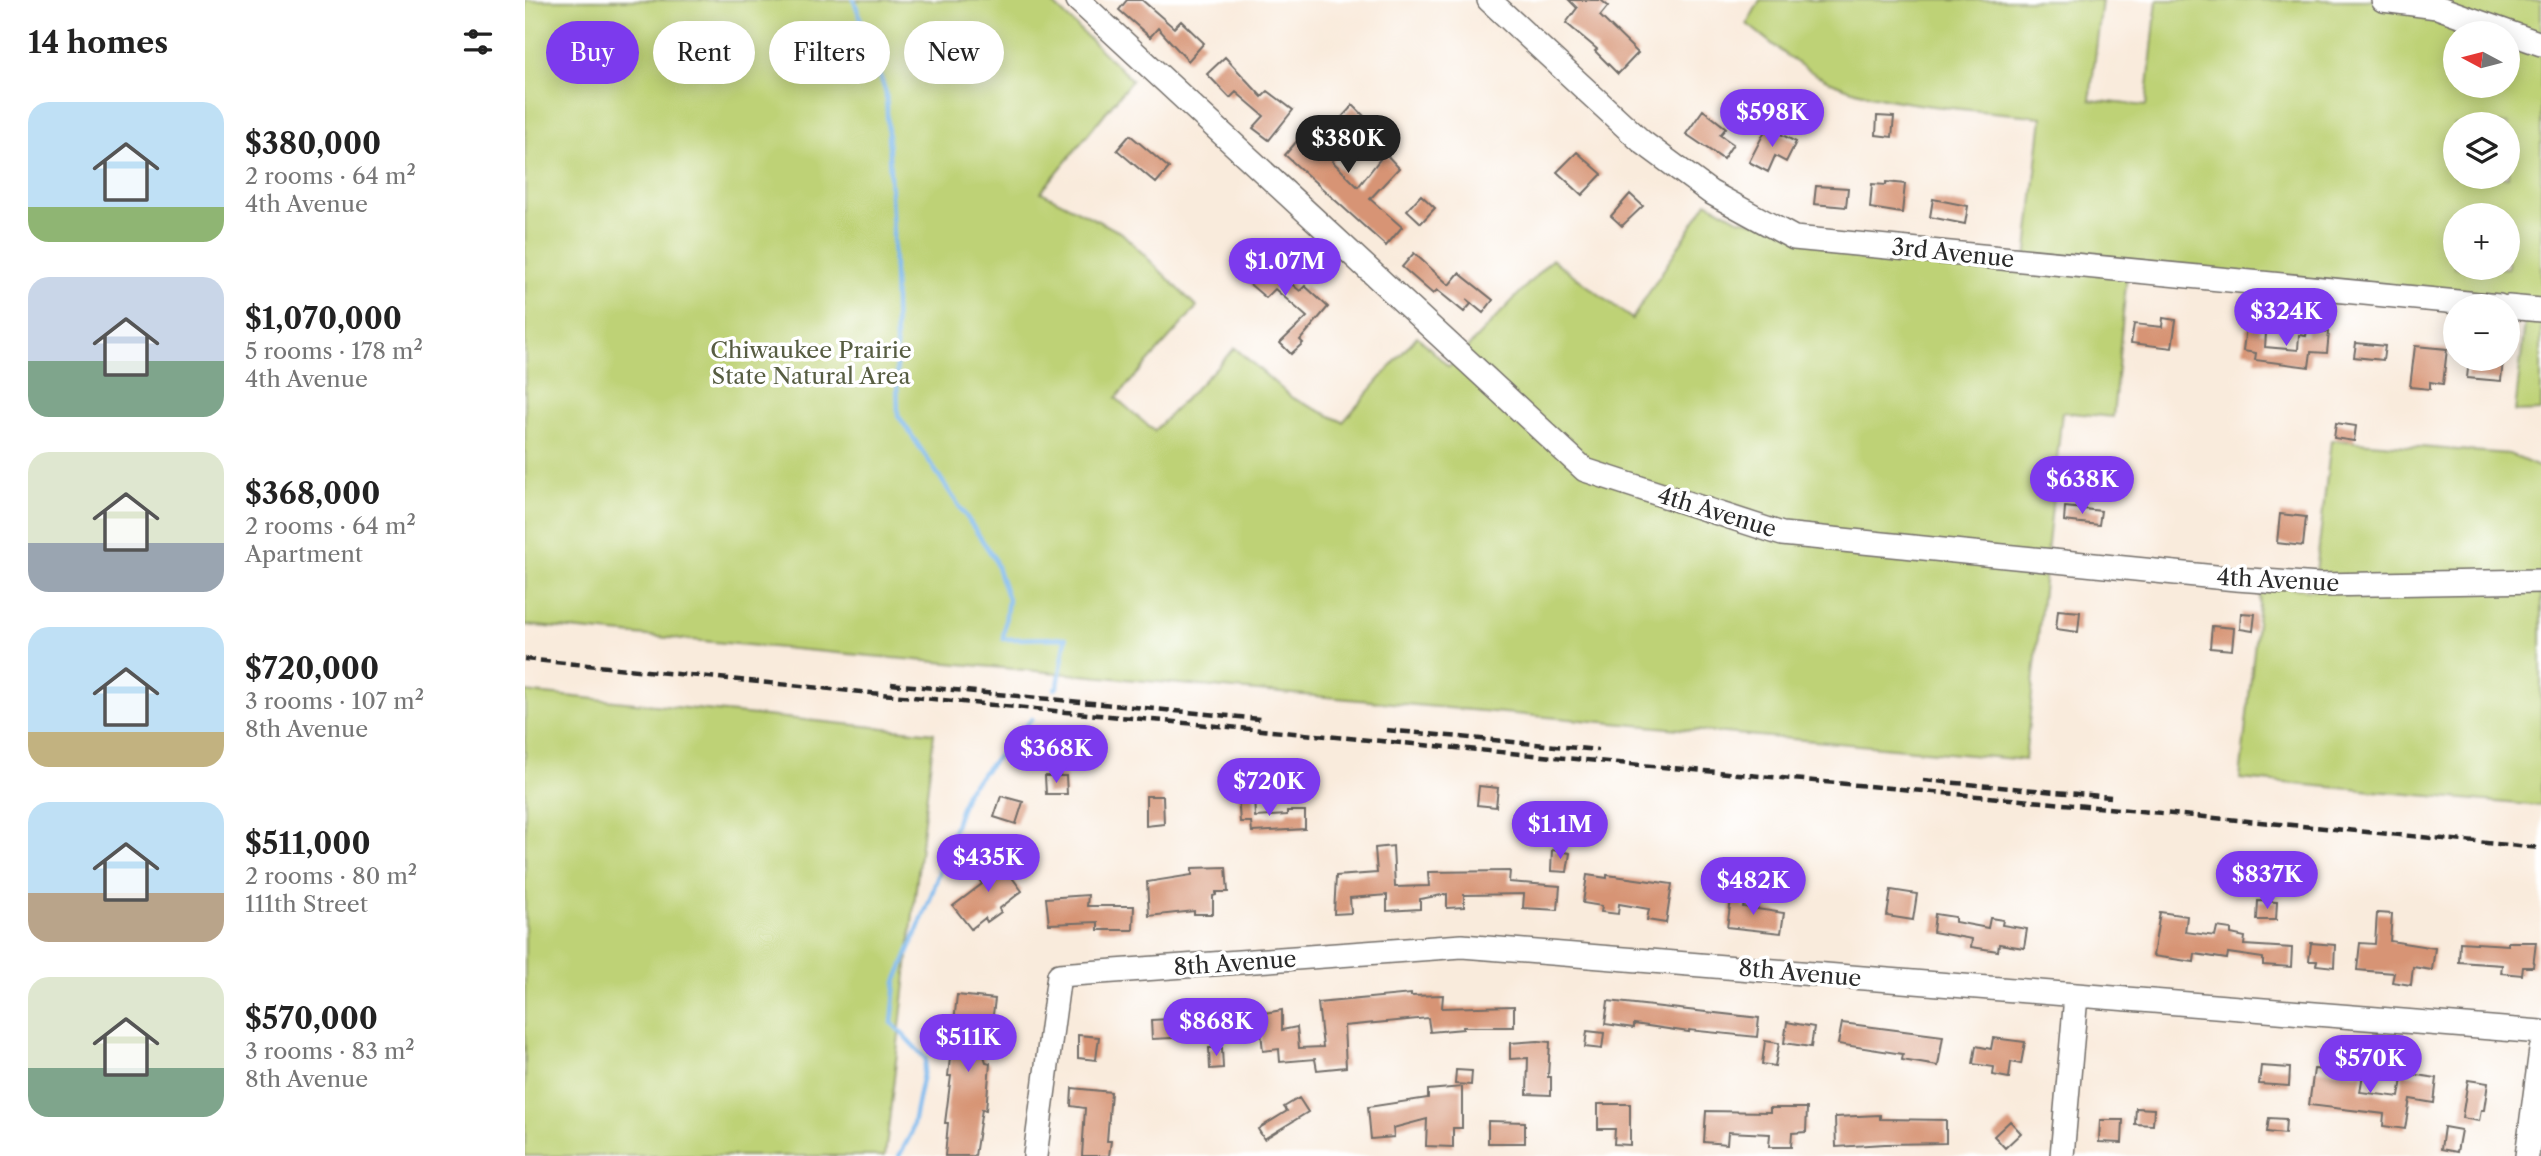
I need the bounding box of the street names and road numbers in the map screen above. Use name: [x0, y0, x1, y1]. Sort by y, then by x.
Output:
street label: 3rd Avenue: [1890, 233, 2016, 273]
street label: 4th Avenue: [1654, 481, 1780, 543]
street label: 4th Avenue: [2216, 563, 2340, 597]
street label: 8th Avenue: [1173, 945, 1297, 981]
street label: 8th Avenue: [1737, 954, 1863, 992]

